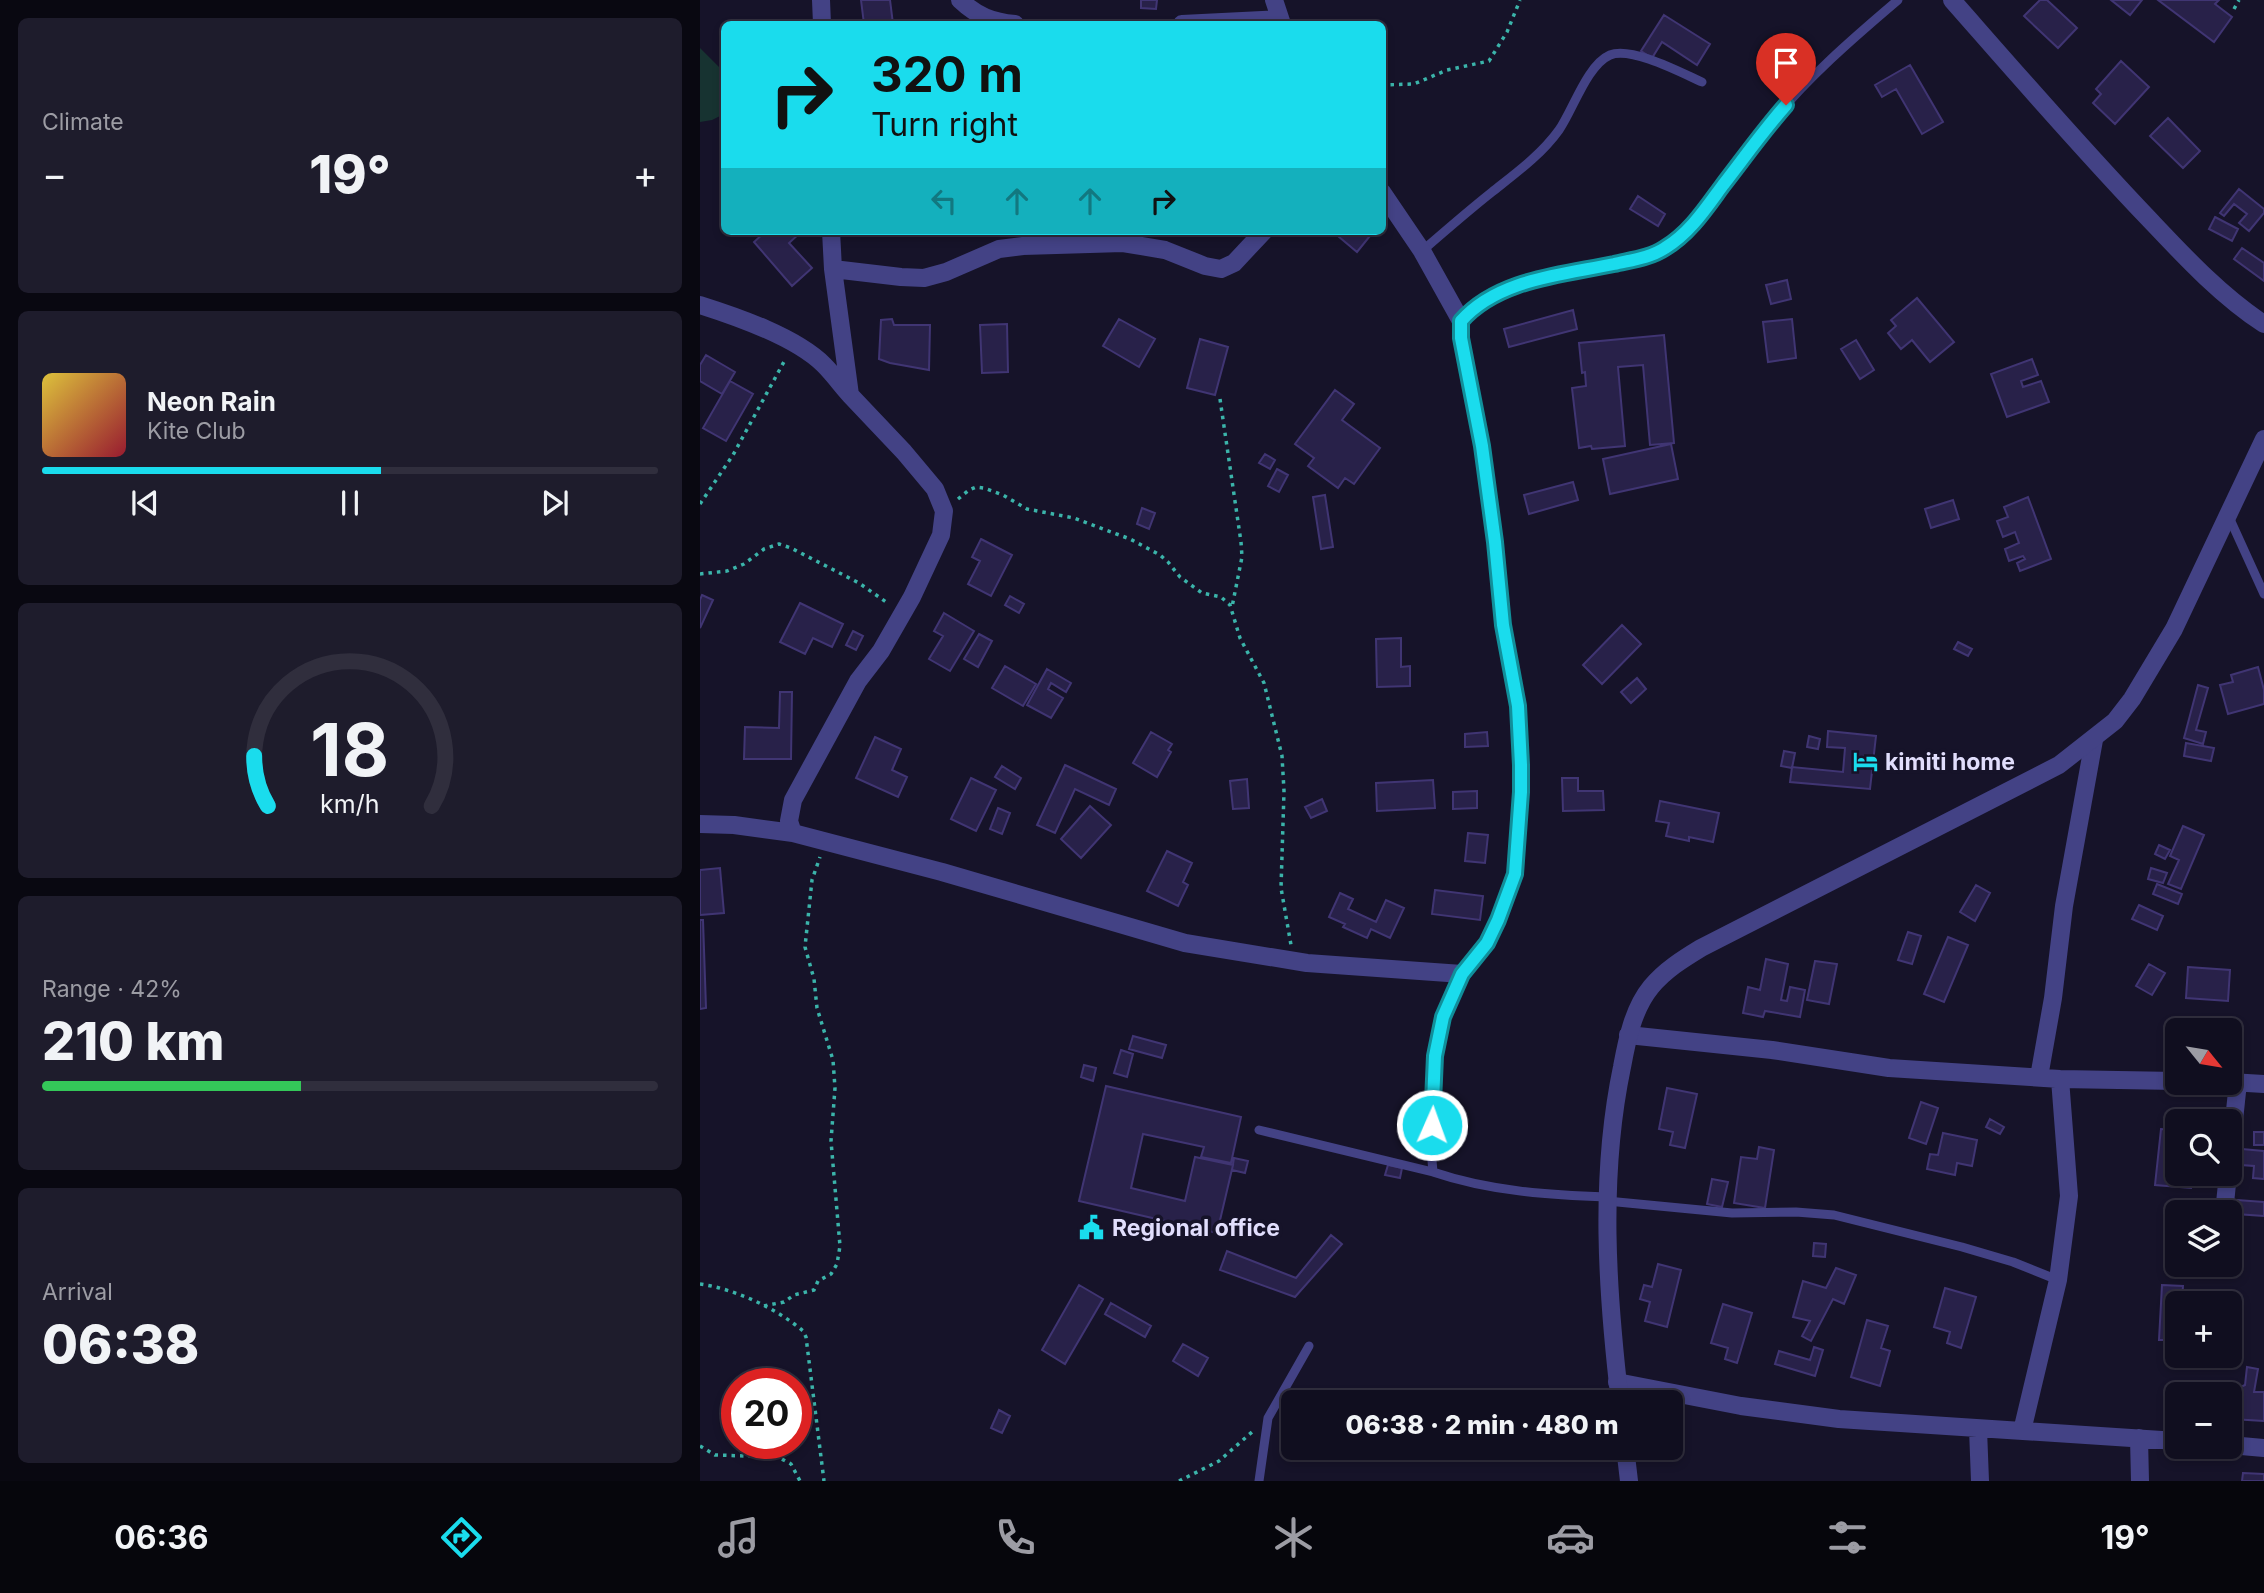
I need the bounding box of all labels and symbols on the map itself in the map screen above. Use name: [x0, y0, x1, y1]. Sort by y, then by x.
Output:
pin: [1756, 33, 1816, 105]
hotel icon: kimiti home: [1851, 748, 1879, 776]
place label: kimiti home: [1885, 748, 2015, 776]
north arrow: [2165, 1018, 2242, 1096]
position arrow: [1395, 1088, 1469, 1162]
public building icon: Regional office: [1078, 1214, 1106, 1242]
place label: Regional office: [1112, 1214, 1280, 1242]
speed limit sign: 20: [721, 1368, 812, 1459]

